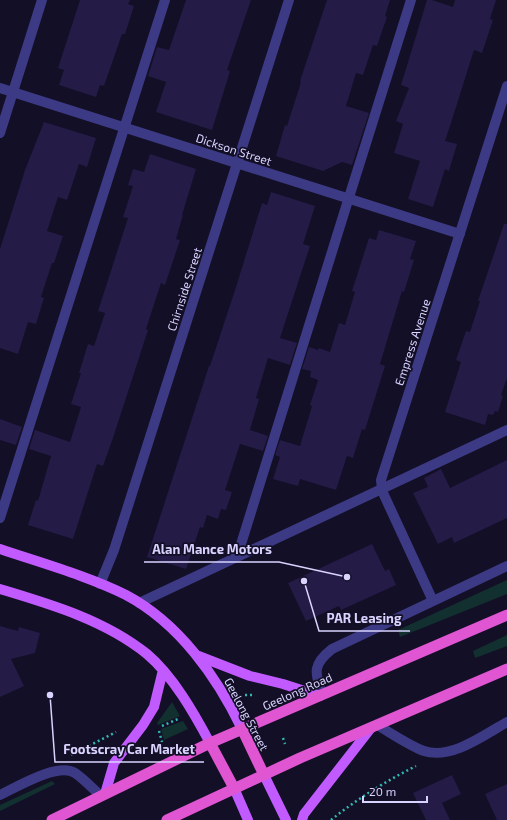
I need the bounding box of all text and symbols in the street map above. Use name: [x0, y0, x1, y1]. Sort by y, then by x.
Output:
street label: Dickson Street: [194, 130, 274, 168]
street label: Chirnside Street: [164, 245, 204, 333]
street label: Empress Avenue: [391, 297, 433, 387]
callout: Alan Mance Motors: [144, 537, 279, 562]
text: Alan Mance Motors: [152, 541, 272, 557]
callout: PAR Leasing: [319, 606, 410, 631]
text: PAR Leasing: [327, 610, 402, 626]
street label: Geelong Road: [260, 669, 334, 713]
street label: Geelong Street: [222, 675, 272, 753]
callout: Footscray Car Market: [55, 737, 204, 762]
text: Footscray Car Market: [63, 741, 195, 757]
scale bar: [363, 778, 427, 804]
text: 20 m: [369, 784, 396, 798]

